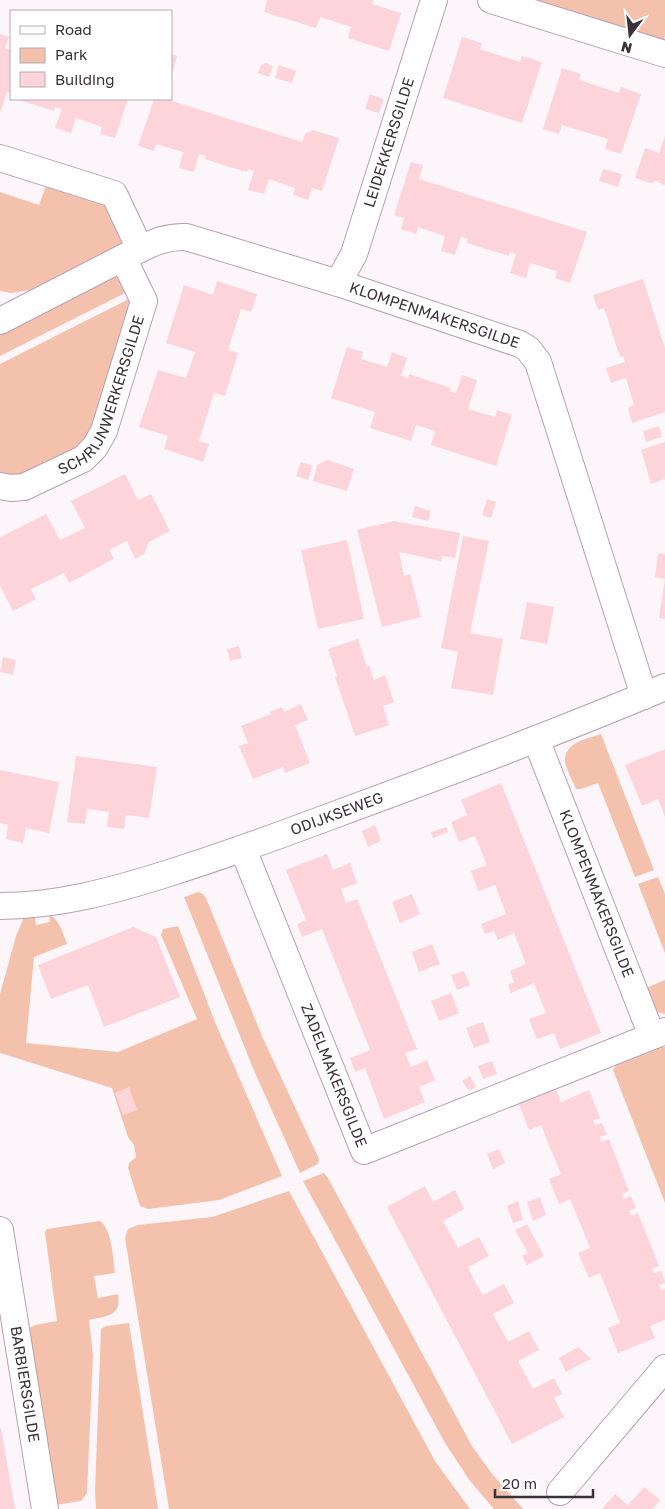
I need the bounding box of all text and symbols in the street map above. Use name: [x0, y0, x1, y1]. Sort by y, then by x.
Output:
legend: [10, 10, 172, 100]
north arrow: [605, 10, 655, 60]
text: Road: [55, 20, 92, 38]
text: N: [619, 38, 634, 58]
text: Park: [55, 45, 88, 63]
text: Building: [55, 70, 115, 88]
street label: LEIDEKKERSGILDE: [359, 75, 417, 209]
street label: KLOMPENMAKERSGILDE: [347, 277, 522, 351]
street label: SCHRIJNWERKERSGILDE: [55, 313, 147, 478]
street label: ODIJKSEWEG: [288, 788, 386, 838]
street label: KLOMPENMAKERSGILDE: [556, 807, 638, 980]
street label: ZADELMAKERSGILDE: [298, 1001, 372, 1150]
street label: BARBIERSGILDE: [8, 1325, 44, 1443]
scale bar: [495, 1466, 592, 1498]
text: 20 m: [502, 1474, 537, 1492]

